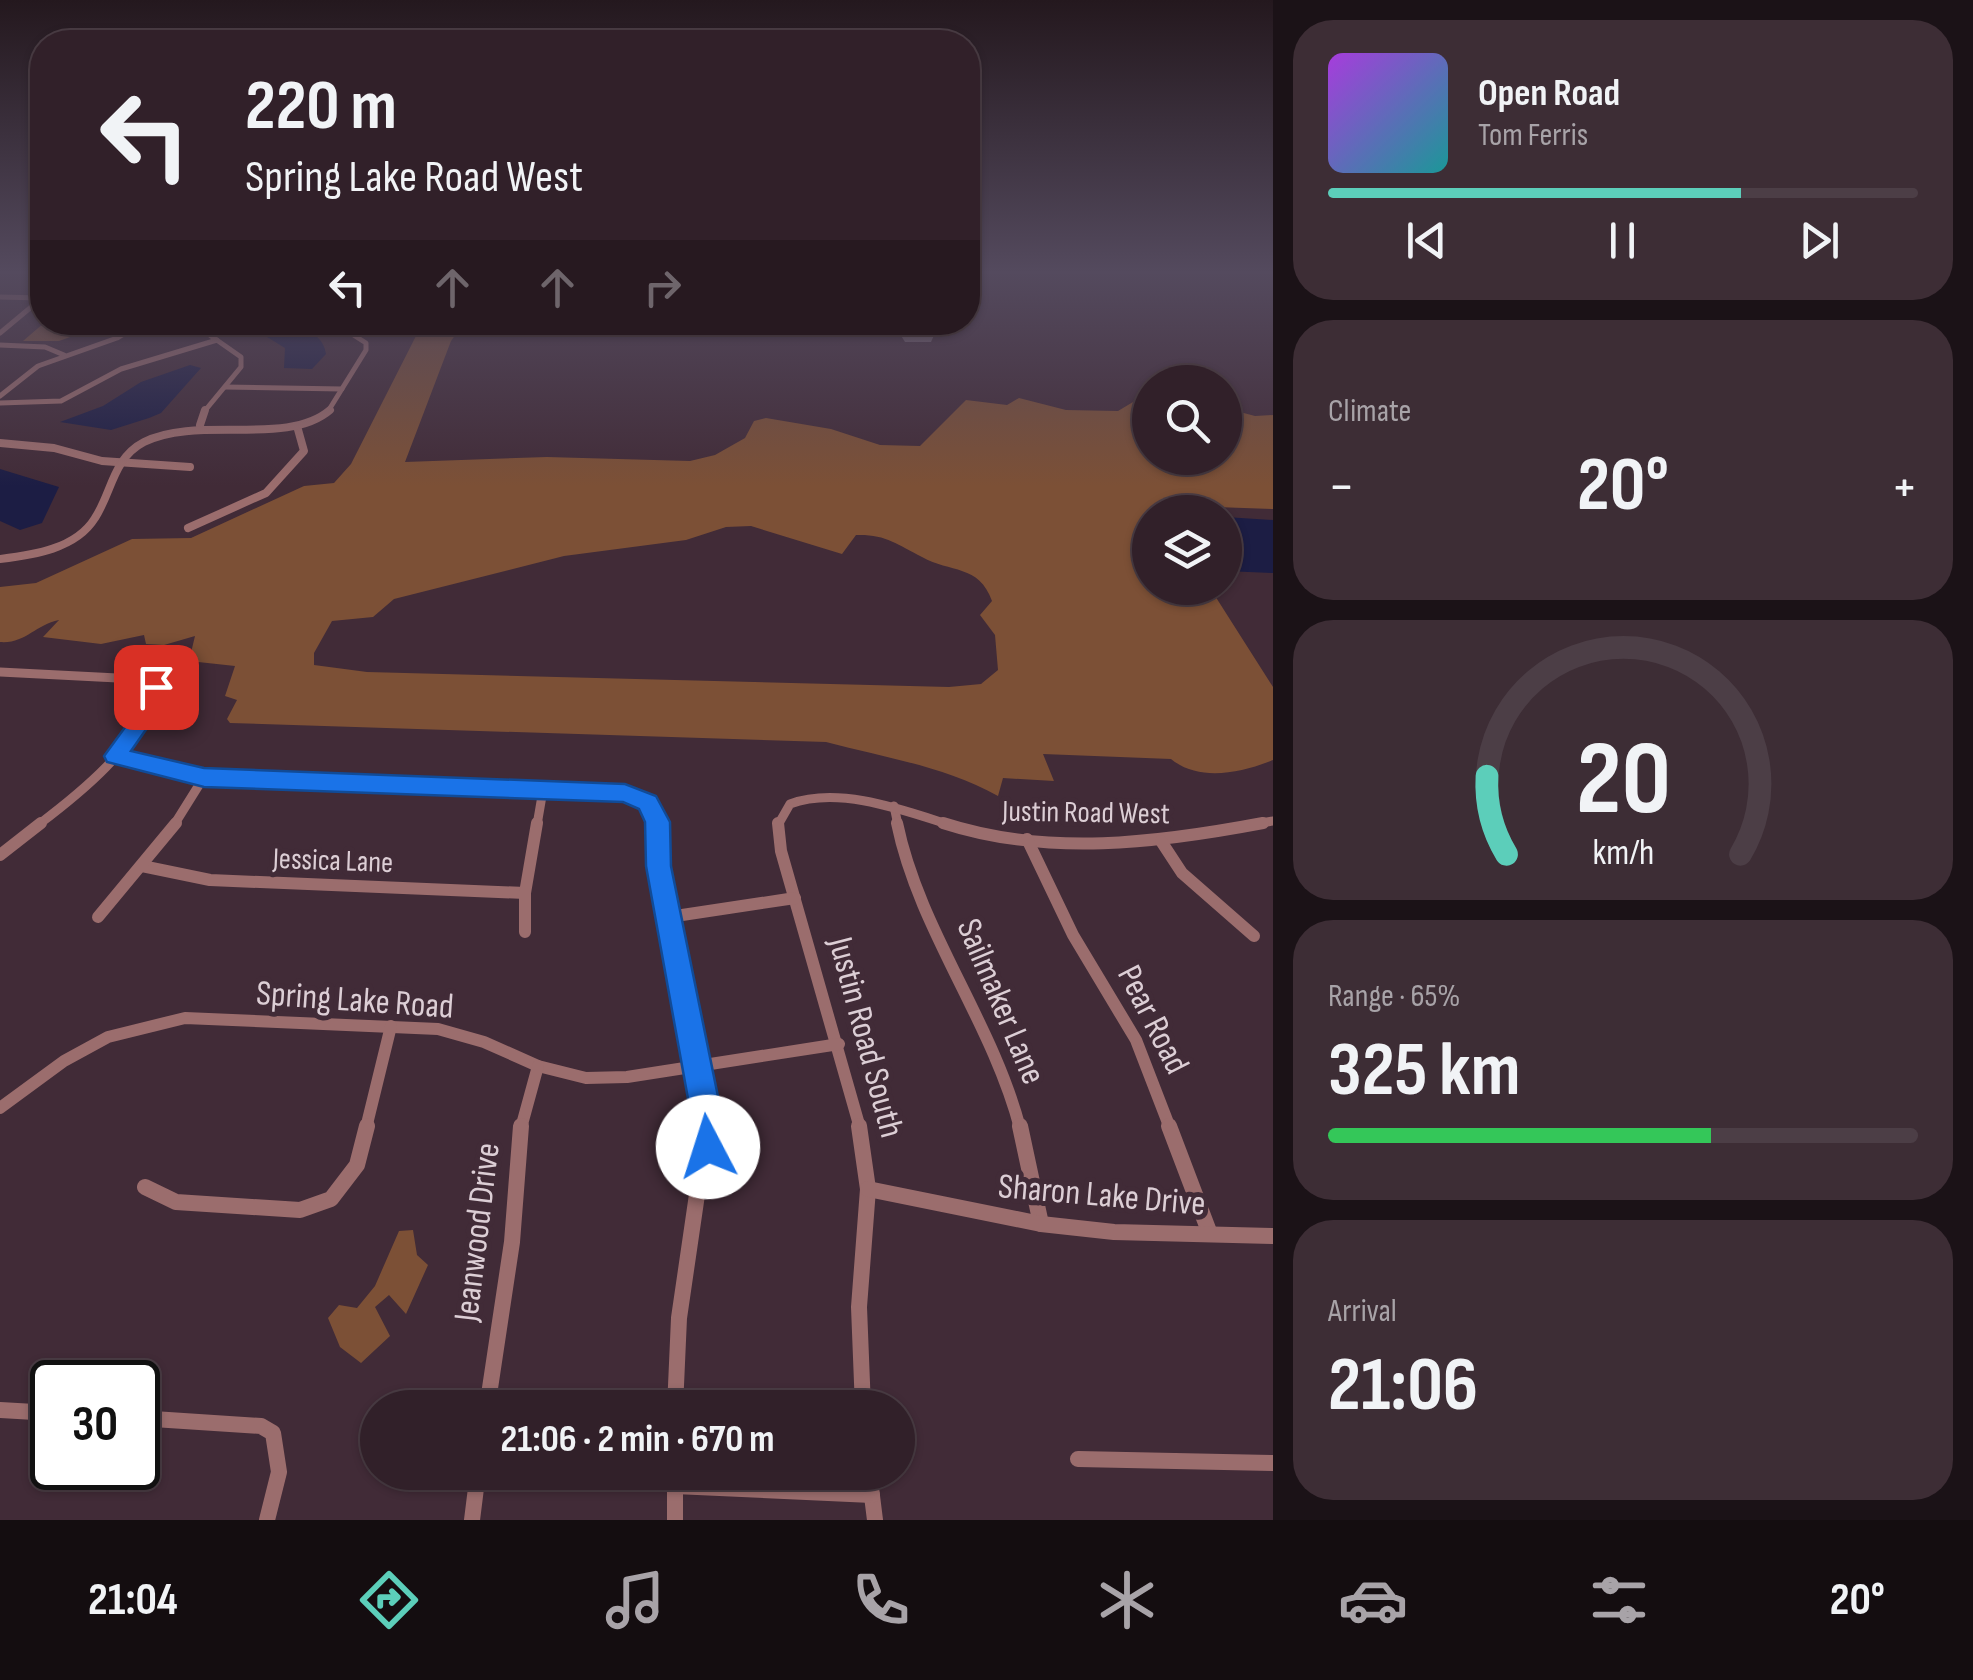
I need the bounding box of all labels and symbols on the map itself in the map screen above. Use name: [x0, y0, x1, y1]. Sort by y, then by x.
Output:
pin: [114, 645, 199, 730]
street label: Justin Road West: [1001, 794, 1170, 832]
street label: Jessica Lane: [271, 841, 394, 881]
street label: Sailmaker Lane: [947, 912, 1055, 1091]
street label: Justin Road South: [818, 931, 913, 1142]
street label: Pear Road: [1107, 958, 1198, 1081]
street label: Spring Lake Road: [255, 972, 455, 1029]
position arrow: [656, 1095, 760, 1199]
street label: Jeanwood Drive: [445, 1140, 510, 1325]
street label: Sharon Lake Drive: [996, 1165, 1207, 1226]
speed limit sign: 30: [30, 1360, 160, 1490]

